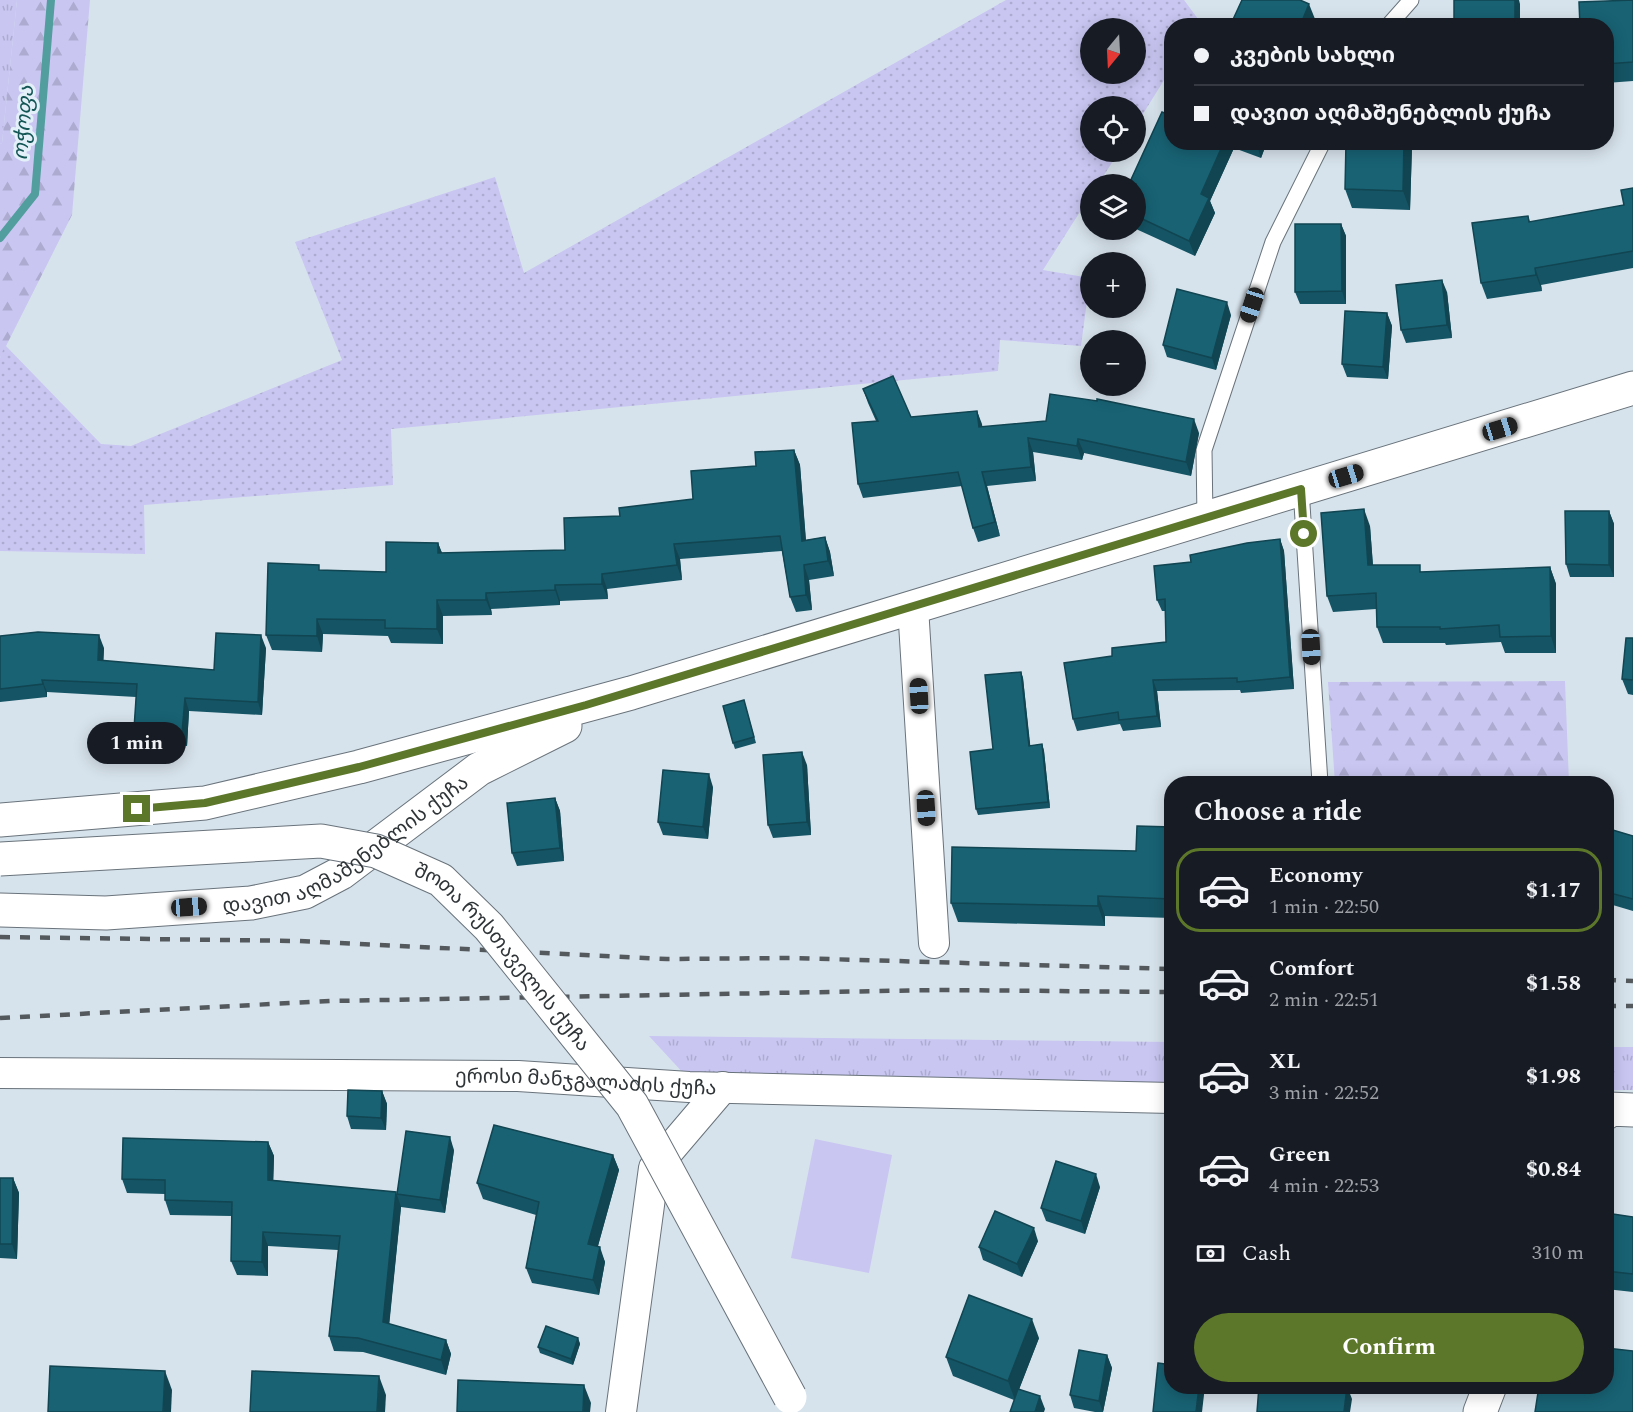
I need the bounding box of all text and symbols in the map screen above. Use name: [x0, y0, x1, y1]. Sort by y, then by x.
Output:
north arrow: [1080, 18, 1146, 84]
map controls: [1080, 18, 1146, 396]
text: კვების სახლი: [1230, 39, 1395, 72]
water label: ოჭოფა: [5, 84, 43, 162]
button: locate: [1080, 96, 1146, 162]
text: დავით აღმაშენებლის ქუჩა: [1230, 97, 1551, 130]
button: layers: [1080, 174, 1146, 240]
button: +: [1080, 252, 1146, 318]
car: [1238, 285, 1266, 325]
button: −: [1080, 330, 1146, 396]
car: [1480, 415, 1520, 443]
car: [1326, 462, 1366, 490]
route start: [1290, 520, 1317, 547]
car: [1301, 629, 1321, 665]
car: [909, 678, 929, 714]
callout: 1 min: [88, 722, 186, 764]
text: 1 min: [110, 728, 163, 758]
street label: დავით აღმაშენებლის ქუჩა: [222, 768, 475, 921]
car: [916, 790, 936, 826]
text: Choose a ride: [1194, 791, 1362, 833]
route end: [123, 795, 150, 822]
street label: შოთა რუსთაველის ქუჩა: [409, 856, 597, 1058]
text: Economy: [1269, 859, 1362, 892]
icon: car: [1197, 863, 1251, 917]
text: $1.17: [1526, 874, 1581, 907]
text: 1 min · 22:50: [1269, 892, 1379, 922]
car: [170, 897, 208, 917]
text: Comfort: [1269, 952, 1354, 985]
icon: car: [1197, 956, 1251, 1010]
text: $1.58: [1526, 967, 1581, 1000]
text: 2 min · 22:51: [1269, 985, 1379, 1015]
text: XL: [1269, 1045, 1300, 1078]
icon: car: [1197, 1049, 1251, 1103]
text: $1.98: [1526, 1060, 1581, 1093]
street label: ეროსი მანჯგალაძის ქუჩა: [455, 1062, 717, 1104]
text: 3 min · 22:52: [1269, 1078, 1379, 1108]
text: Green: [1269, 1138, 1331, 1171]
icon: car: [1197, 1142, 1251, 1196]
text: $0.84: [1526, 1153, 1581, 1186]
text: 4 min · 22:53: [1269, 1171, 1379, 1201]
icon: cash: [1194, 1237, 1227, 1270]
text: Cash: [1242, 1237, 1291, 1270]
text: 310 m: [1532, 1238, 1584, 1268]
button: Confirm: [1194, 1313, 1584, 1382]

